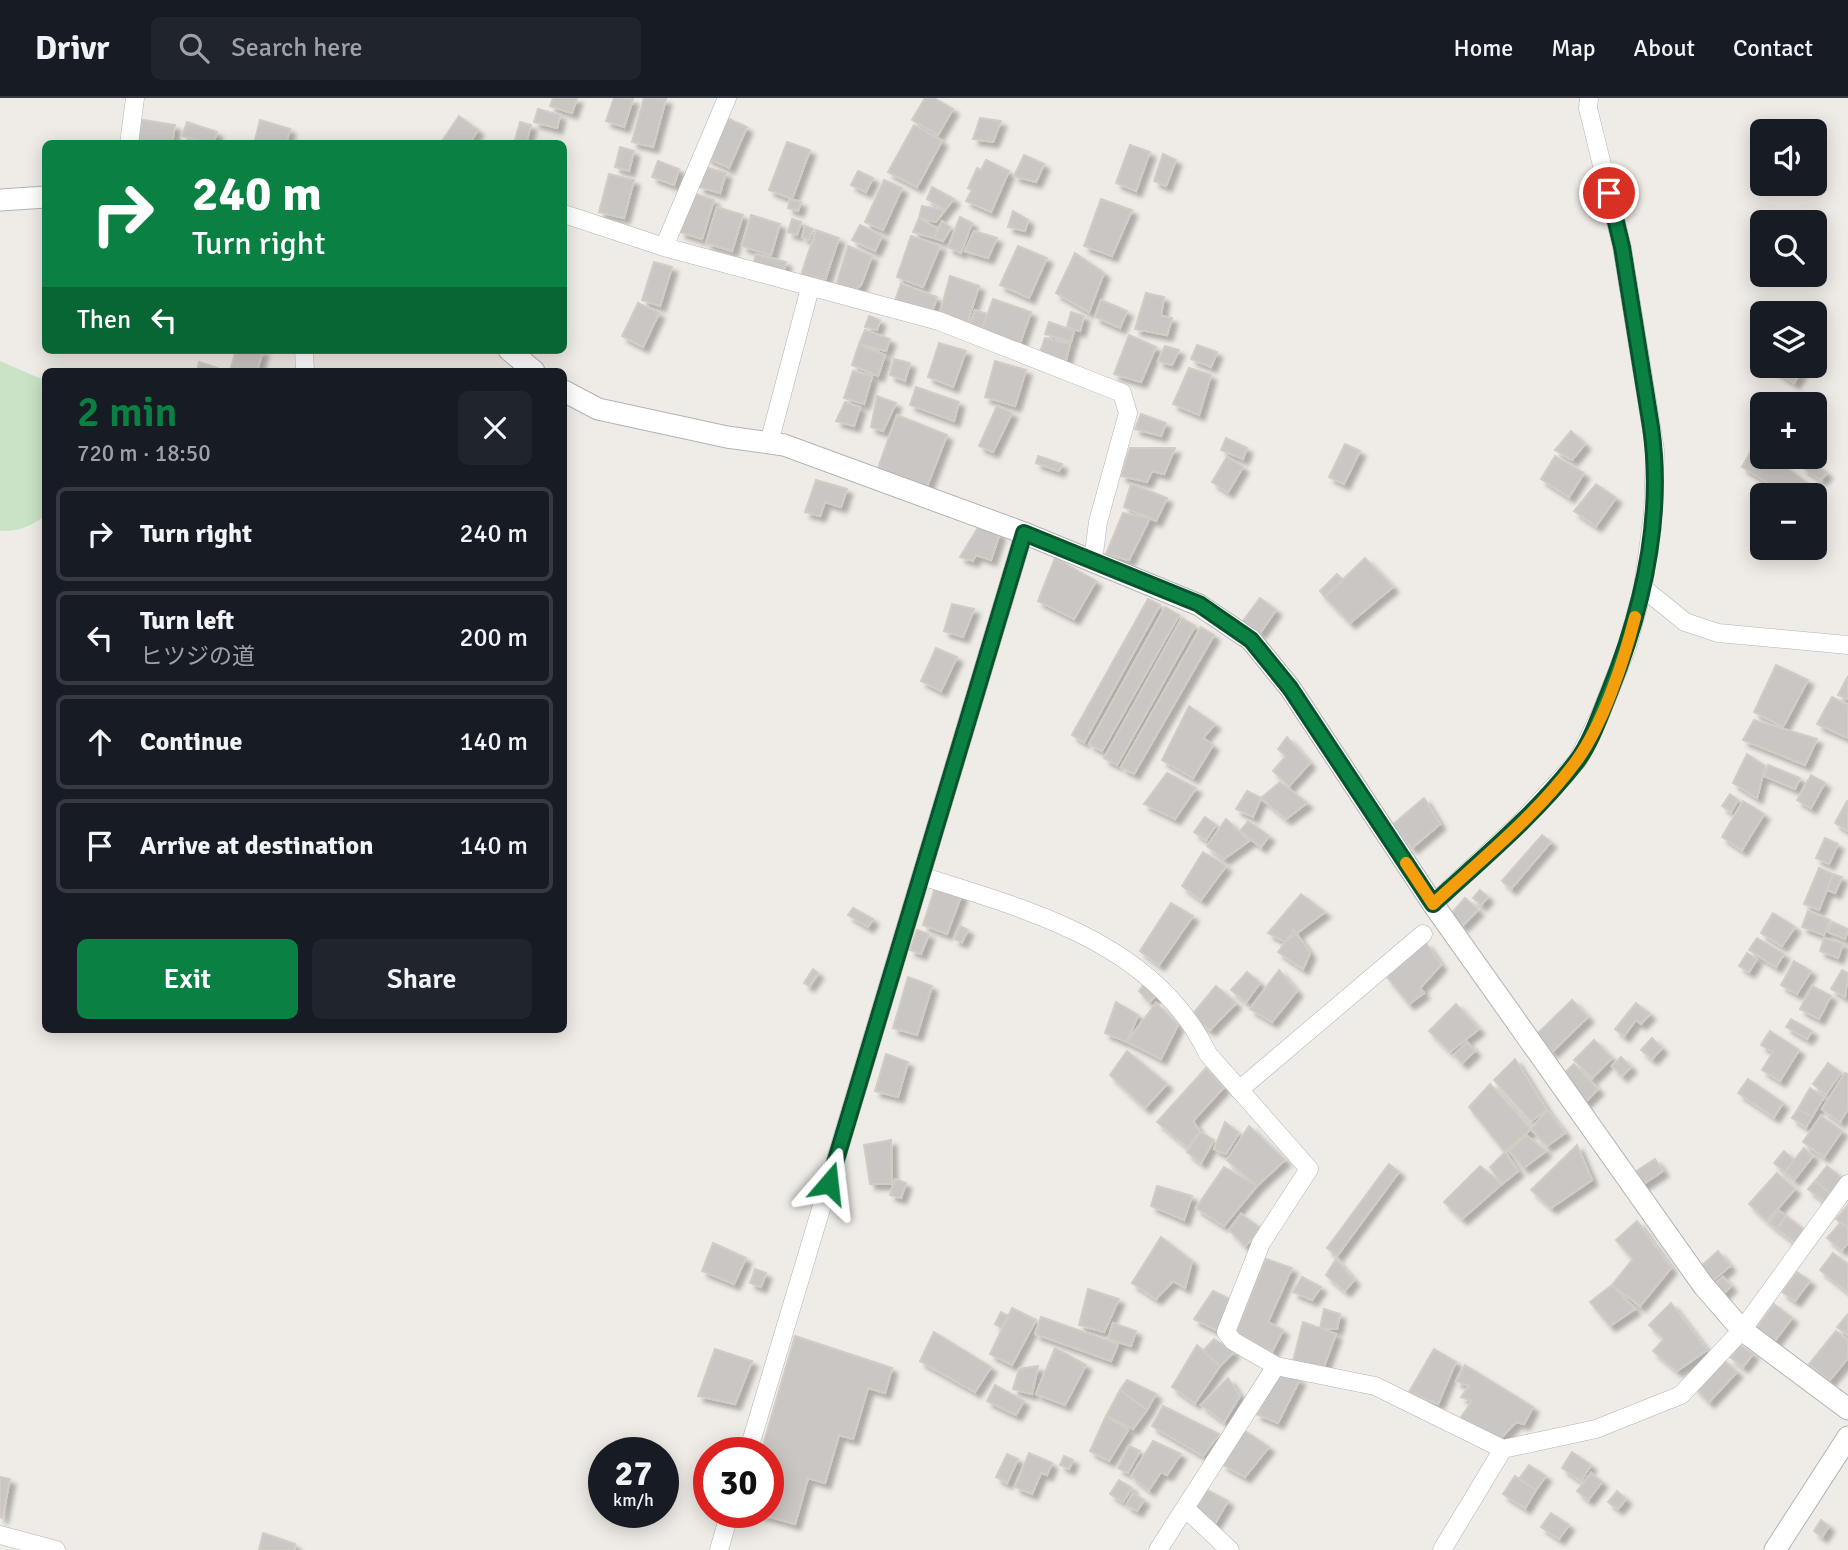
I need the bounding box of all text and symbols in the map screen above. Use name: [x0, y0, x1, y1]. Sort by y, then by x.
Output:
search box: [151, 17, 641, 80]
text: Drivr: [35, 28, 109, 69]
icon: search: [175, 29, 213, 67]
text: Search here: [231, 32, 362, 64]
text: Home: [1453, 33, 1513, 63]
text: Map: [1551, 33, 1596, 63]
text: About: [1634, 33, 1695, 63]
text: Contact: [1733, 33, 1813, 63]
map controls: [1750, 119, 1827, 560]
button: sound: [1750, 119, 1827, 196]
pin: [1579, 163, 1639, 223]
text: 240 m: [192, 164, 322, 224]
icon: right: [77, 168, 168, 259]
icon: arrive: [1590, 174, 1628, 212]
button: search: [1750, 210, 1827, 287]
text: Turn right: [192, 224, 325, 263]
icon: left: [145, 301, 183, 339]
button: layers: [1750, 301, 1827, 378]
text: Then: [77, 304, 131, 336]
text: 2 min: [77, 387, 178, 438]
button: close: [458, 391, 532, 465]
button: +: [1750, 392, 1827, 469]
text: 720 m · 18:50: [77, 439, 211, 468]
button: −: [1750, 483, 1827, 560]
icon: right: [81, 515, 119, 553]
text: Turn right: [140, 518, 252, 550]
text: 240 m: [459, 518, 528, 550]
text: Turn left: [140, 605, 234, 637]
icon: left: [81, 619, 119, 657]
text: 200 m: [459, 622, 528, 654]
text: ヒツジの道: [140, 642, 255, 671]
icon: ahead: [81, 723, 119, 761]
text: Continue: [140, 726, 242, 758]
text: 140 m: [459, 726, 528, 758]
icon: arrive: [81, 827, 119, 865]
text: Arrive at destination: [140, 830, 373, 862]
text: 140 m: [459, 830, 528, 862]
button: Exit: [77, 939, 298, 1019]
button: Share: [312, 939, 532, 1019]
position arrow: [792, 1146, 866, 1220]
speed limit sign: 30: [693, 1437, 784, 1528]
text: 27: [615, 1452, 652, 1495]
text: km/h: [613, 1489, 654, 1511]

